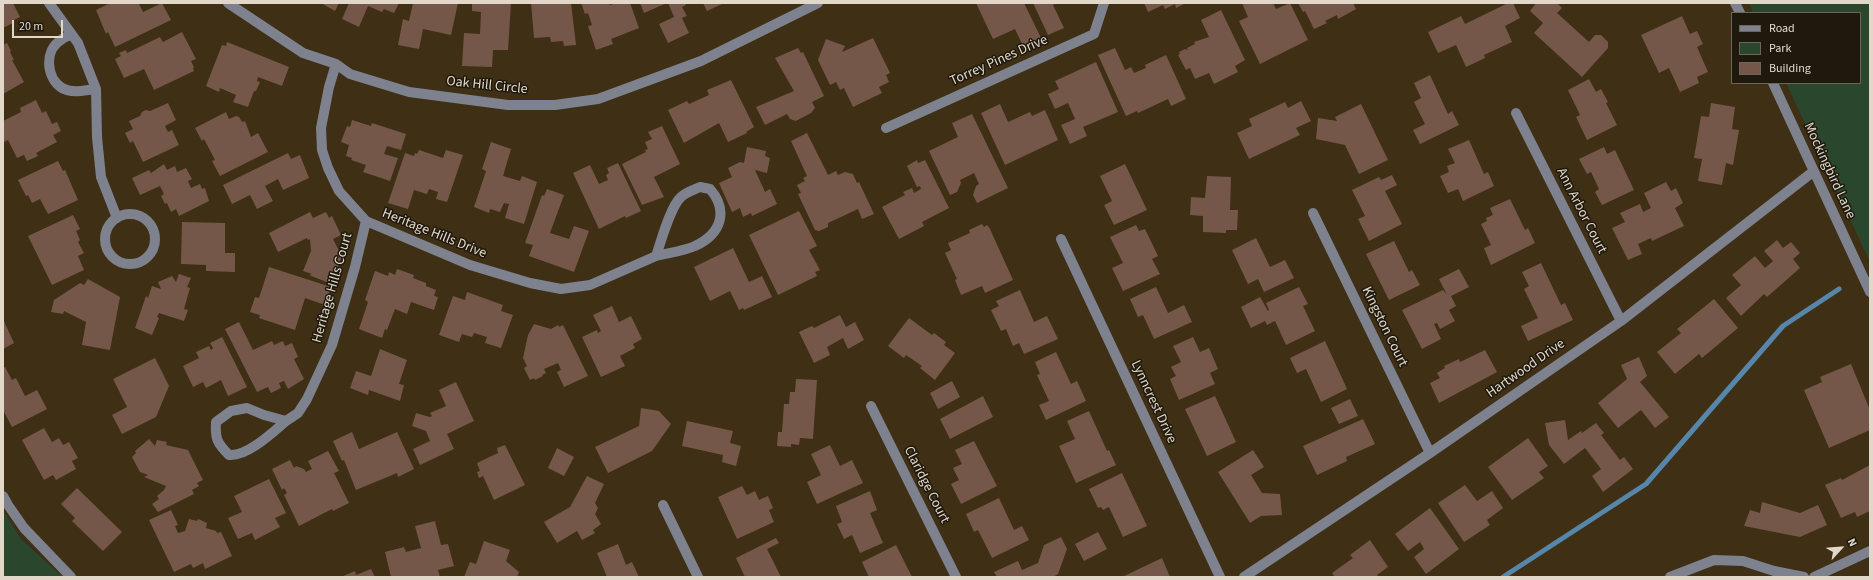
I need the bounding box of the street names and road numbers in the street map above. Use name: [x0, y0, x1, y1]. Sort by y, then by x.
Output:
street label: Torrey Pines Drive: [948, 32, 1050, 90]
street label: Oak Hill Circle: [446, 73, 528, 99]
street label: Mockingbird Lane: [1799, 120, 1859, 222]
street label: Ann Arbor Court: [1552, 165, 1610, 257]
street label: Heritage Hills Drive: [379, 205, 489, 263]
street label: Heritage Hills Court: [309, 231, 357, 345]
street label: Kingston Court: [1357, 284, 1411, 370]
street label: Hartwood Drive: [1484, 336, 1568, 402]
street label: Lynncrest Drive: [1126, 358, 1180, 446]
street label: Claridge Court: [899, 444, 953, 526]

